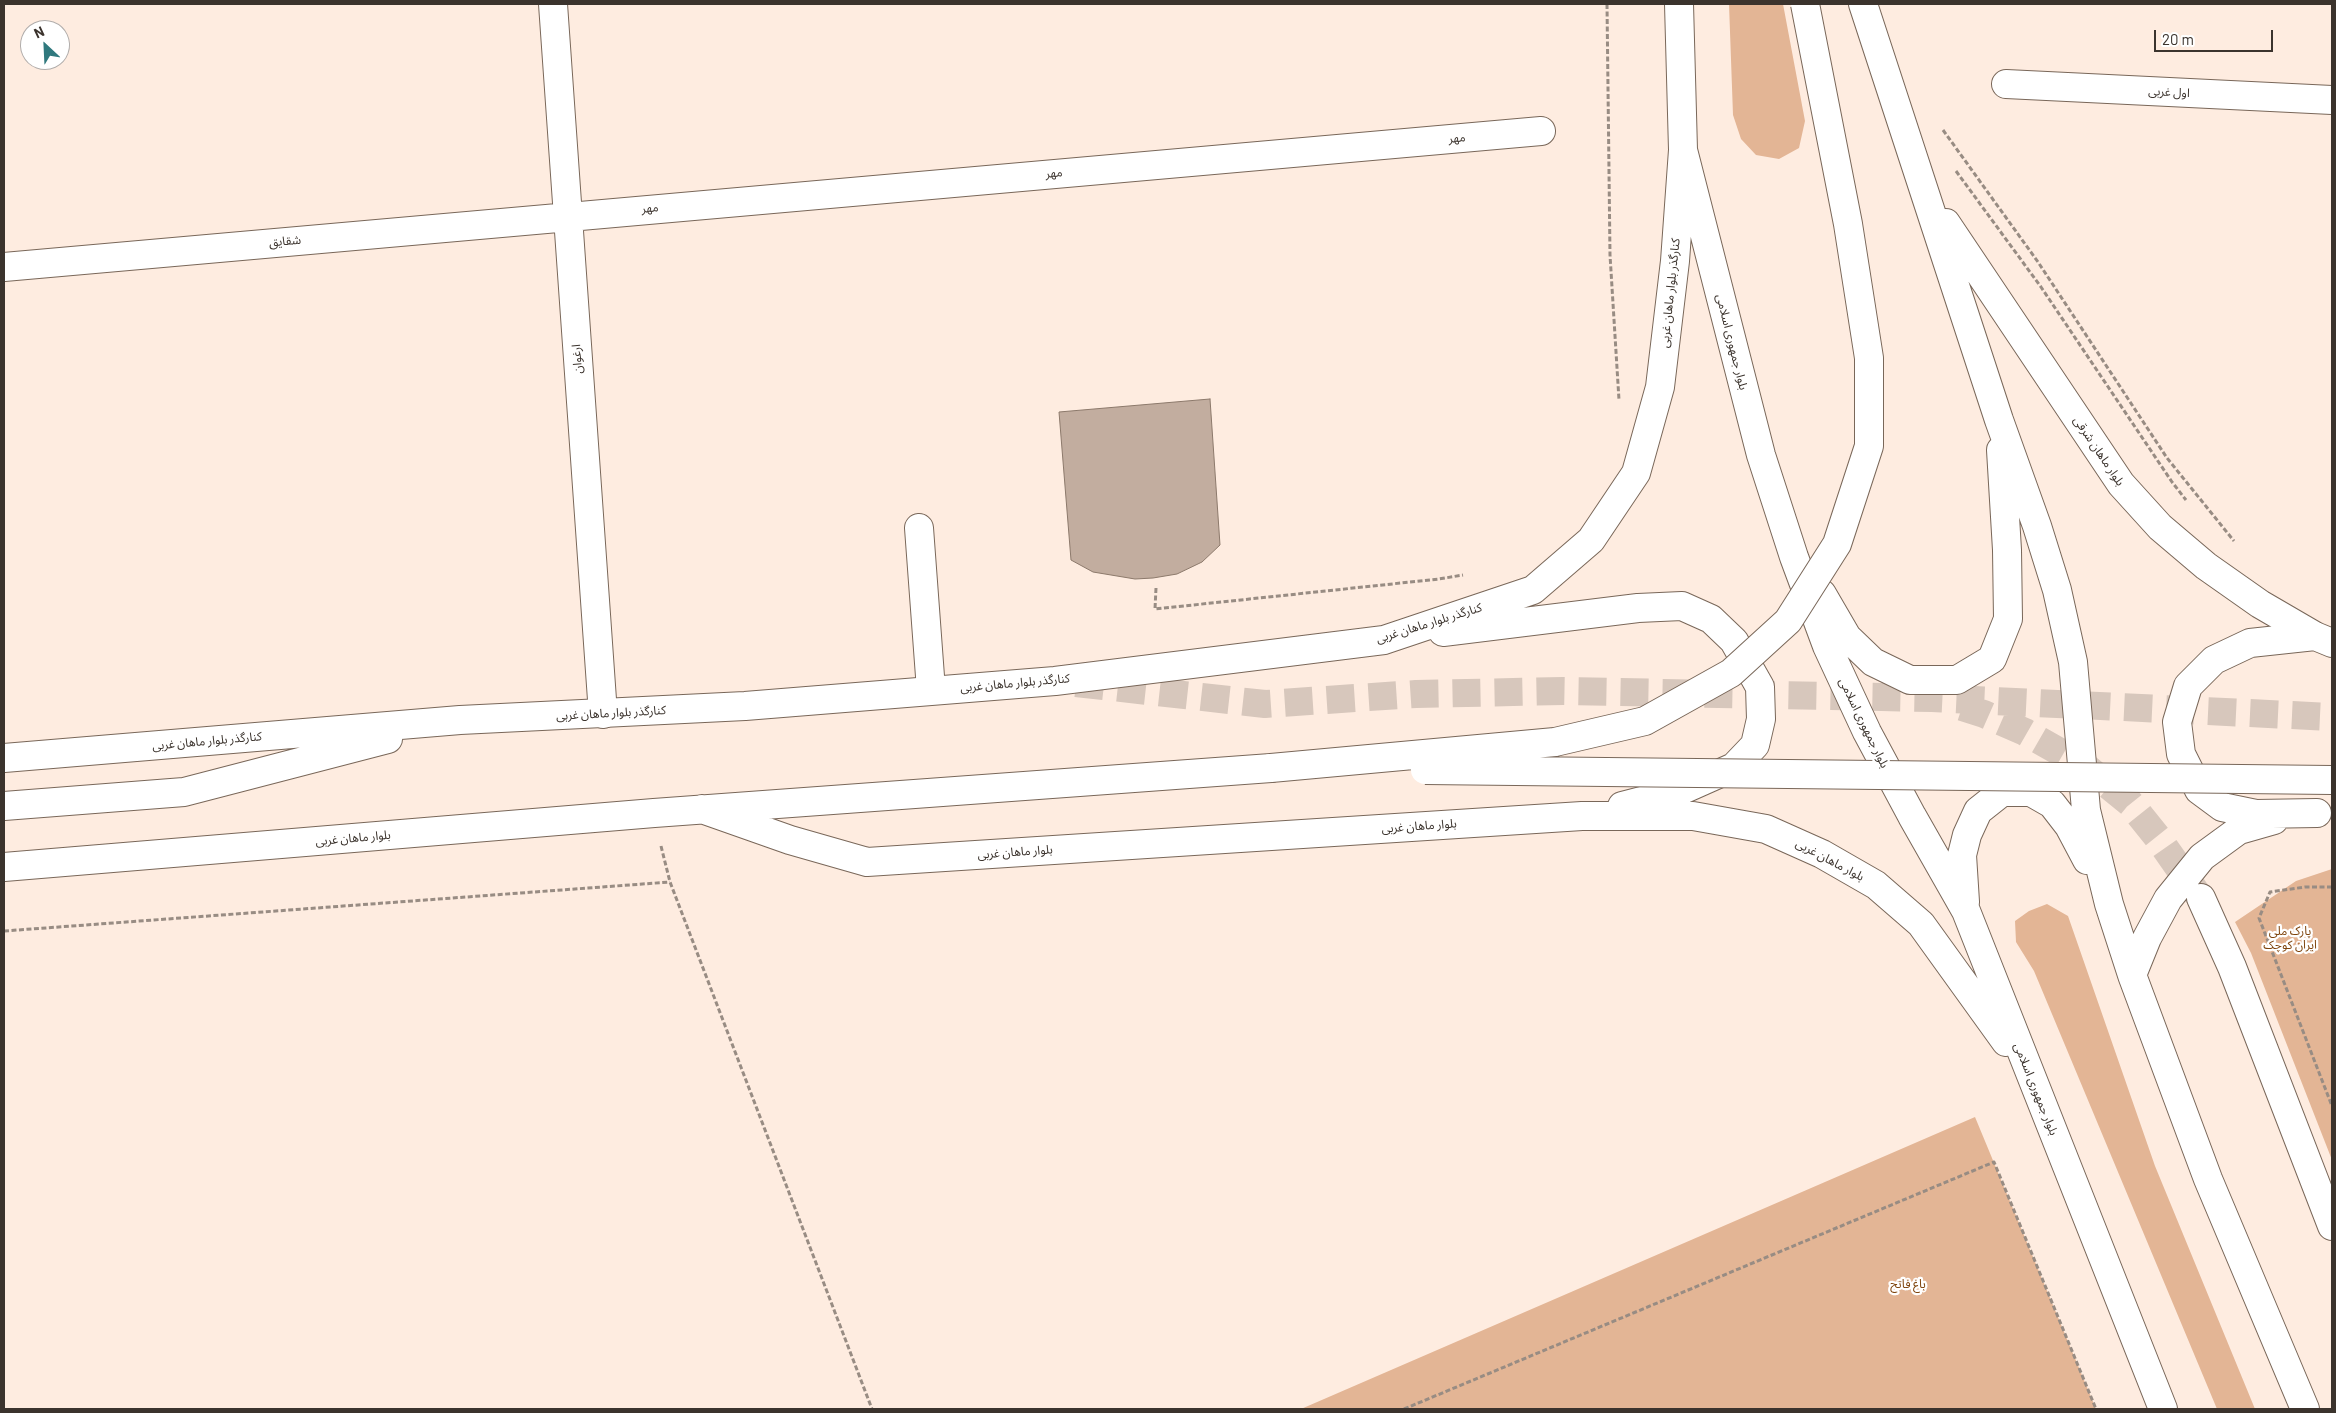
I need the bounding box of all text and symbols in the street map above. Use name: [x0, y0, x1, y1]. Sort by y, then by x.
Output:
north arrow: [20, 20, 70, 70]
scale bar: [2156, 20, 2275, 52]
text: N: [31, 22, 47, 42]
text: 20 m: [2162, 30, 2194, 48]
street label: اول غربی: [2148, 84, 2190, 100]
street label: مهر: [1448, 130, 1466, 146]
street label: مهر: [1045, 165, 1063, 181]
street label: مهر: [641, 200, 659, 216]
street label: شقایق: [268, 232, 302, 250]
street label: کنارگذر بلوار ماهان غربی: [1657, 238, 1683, 348]
street label: بلوار جمهوری اسلامی: [1713, 293, 1751, 391]
street label: ارغوان: [569, 344, 585, 374]
street label: بلوار ماهان شرقی: [2070, 413, 2128, 489]
street label: کنارگذر بلوار ماهان غربی: [1374, 600, 1484, 646]
street label: کنارگذر بلوار ماهان غربی: [960, 671, 1070, 695]
street label: بلوار جمهوری اسلامی: [1836, 676, 1892, 770]
street label: کنارگذر بلوار ماهان غربی: [556, 703, 666, 723]
street label: کنارگذر بلوار ماهان غربی: [152, 729, 262, 753]
street label: بلوار ماهان غربی: [1381, 816, 1457, 836]
street label: بلوار ماهان غربی: [315, 828, 391, 848]
street label: بلوار ماهان غربی: [1793, 836, 1867, 884]
street label: بلوار ماهان غربی: [977, 842, 1053, 862]
park label: پارک ملی ایران کوچک: [2263, 924, 2317, 952]
street label: بلوار جمهوری اسلامی: [2011, 1041, 2061, 1137]
park label: باغ فاتح: [1890, 1277, 1926, 1291]

